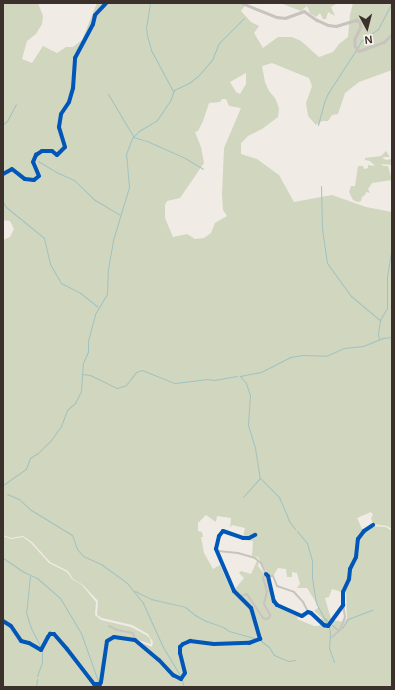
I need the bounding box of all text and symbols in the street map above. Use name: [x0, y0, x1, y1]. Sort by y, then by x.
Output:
north arrow: [347, 8, 387, 48]
text: N: [364, 33, 373, 46]

